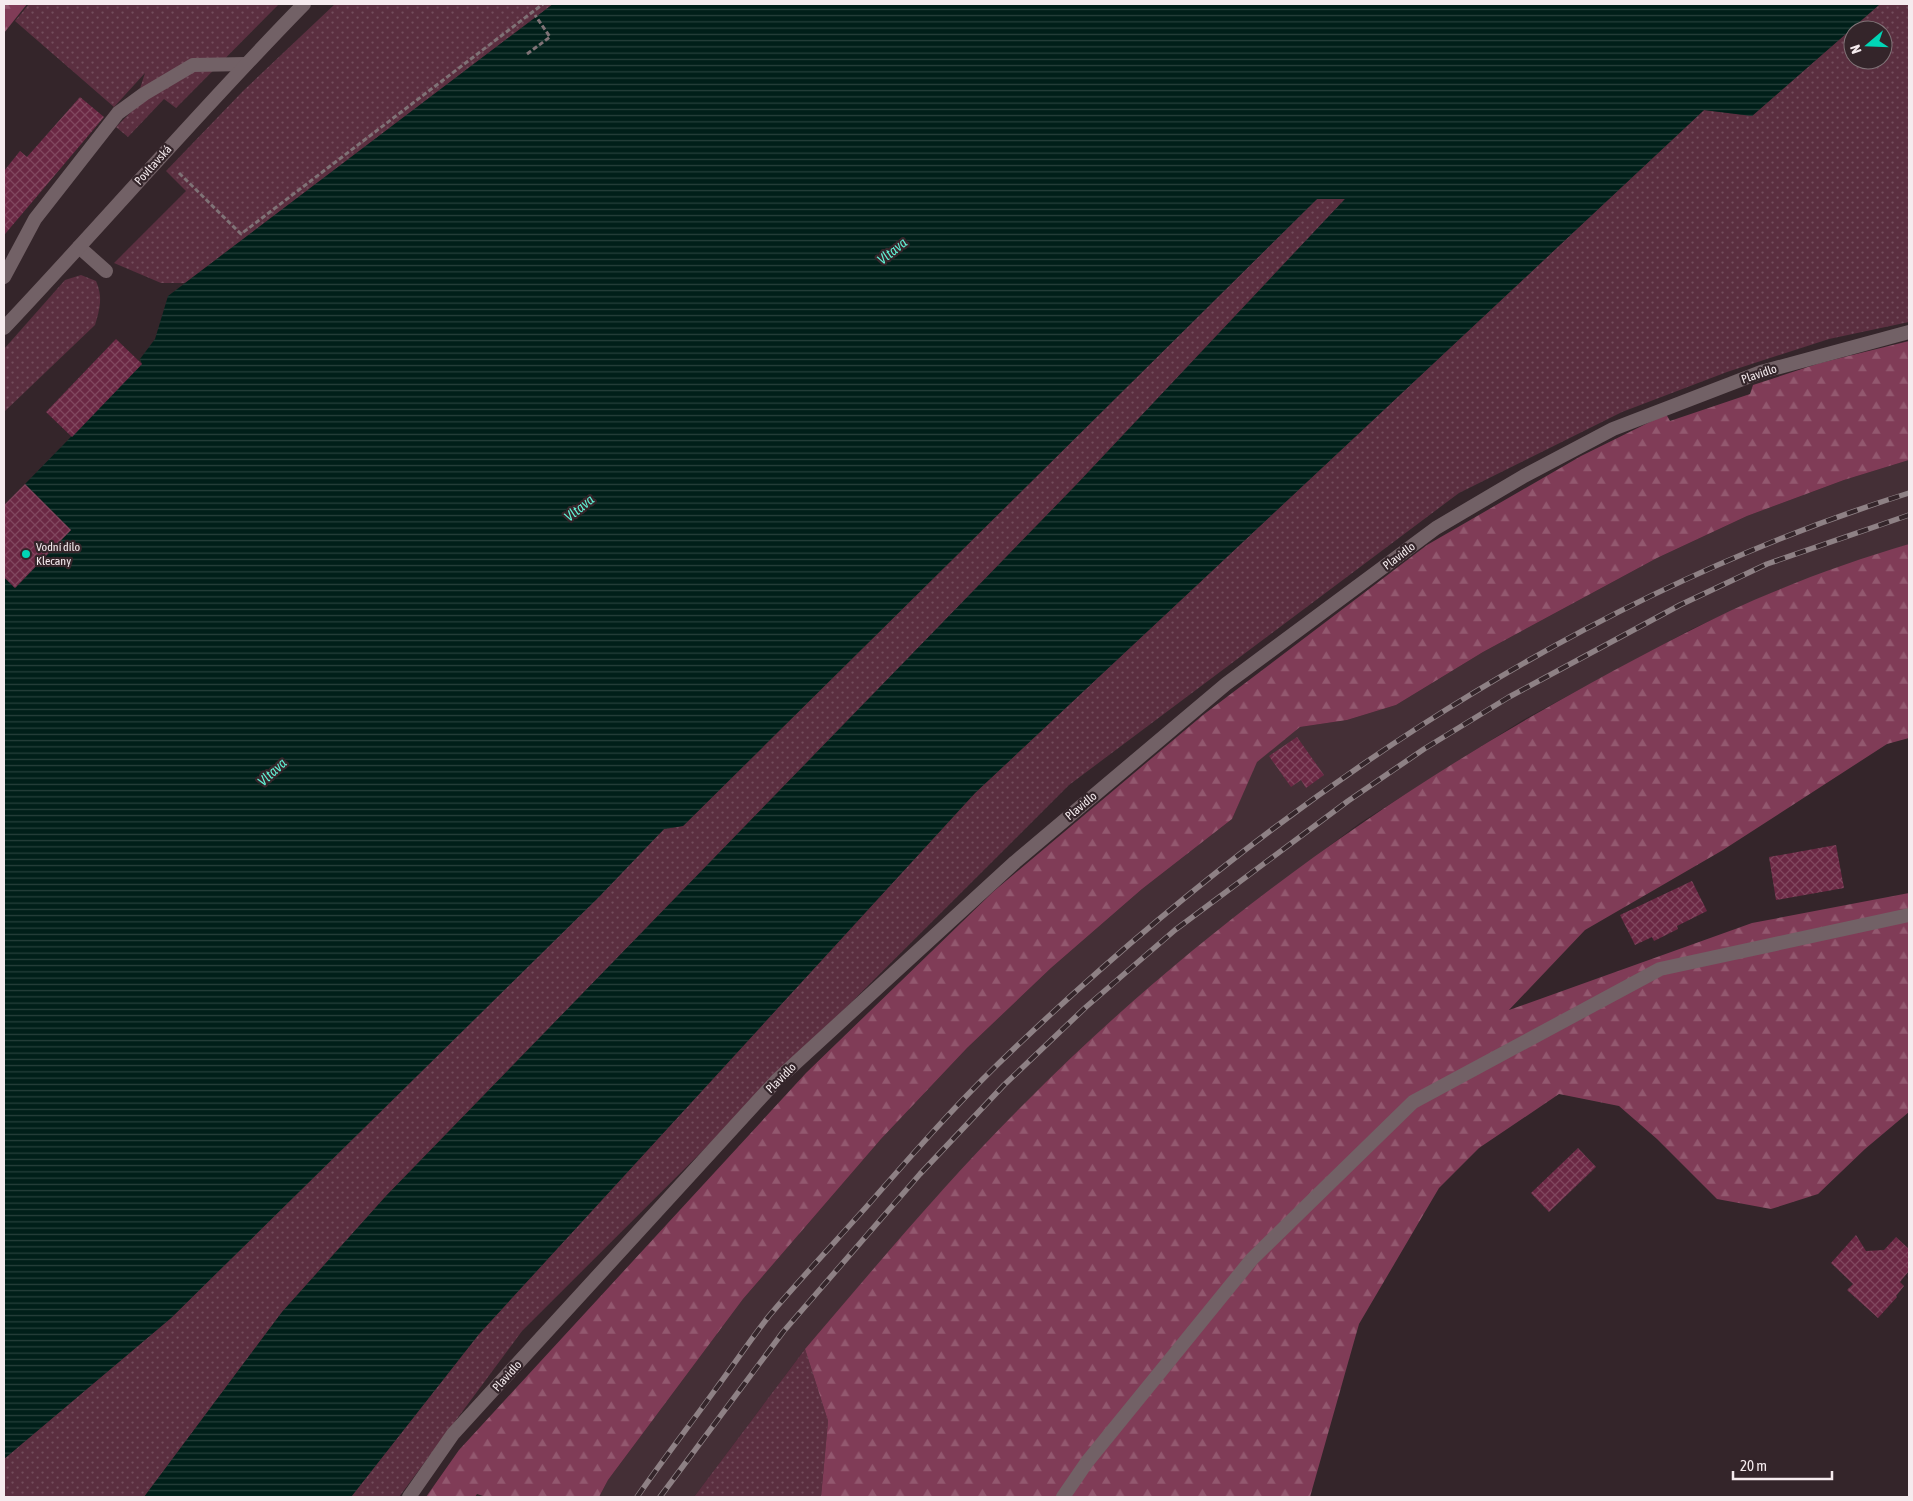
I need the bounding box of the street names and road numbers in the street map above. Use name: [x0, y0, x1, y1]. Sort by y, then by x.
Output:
street label: Povltavská: [132, 142, 174, 188]
street label: Plavidlo: [1739, 361, 1779, 387]
street label: Plavidlo: [1380, 539, 1418, 573]
street label: Plavidlo: [1062, 789, 1100, 823]
street label: Plavidlo: [763, 1060, 799, 1096]
street label: Plavidlo: [490, 1357, 525, 1394]

